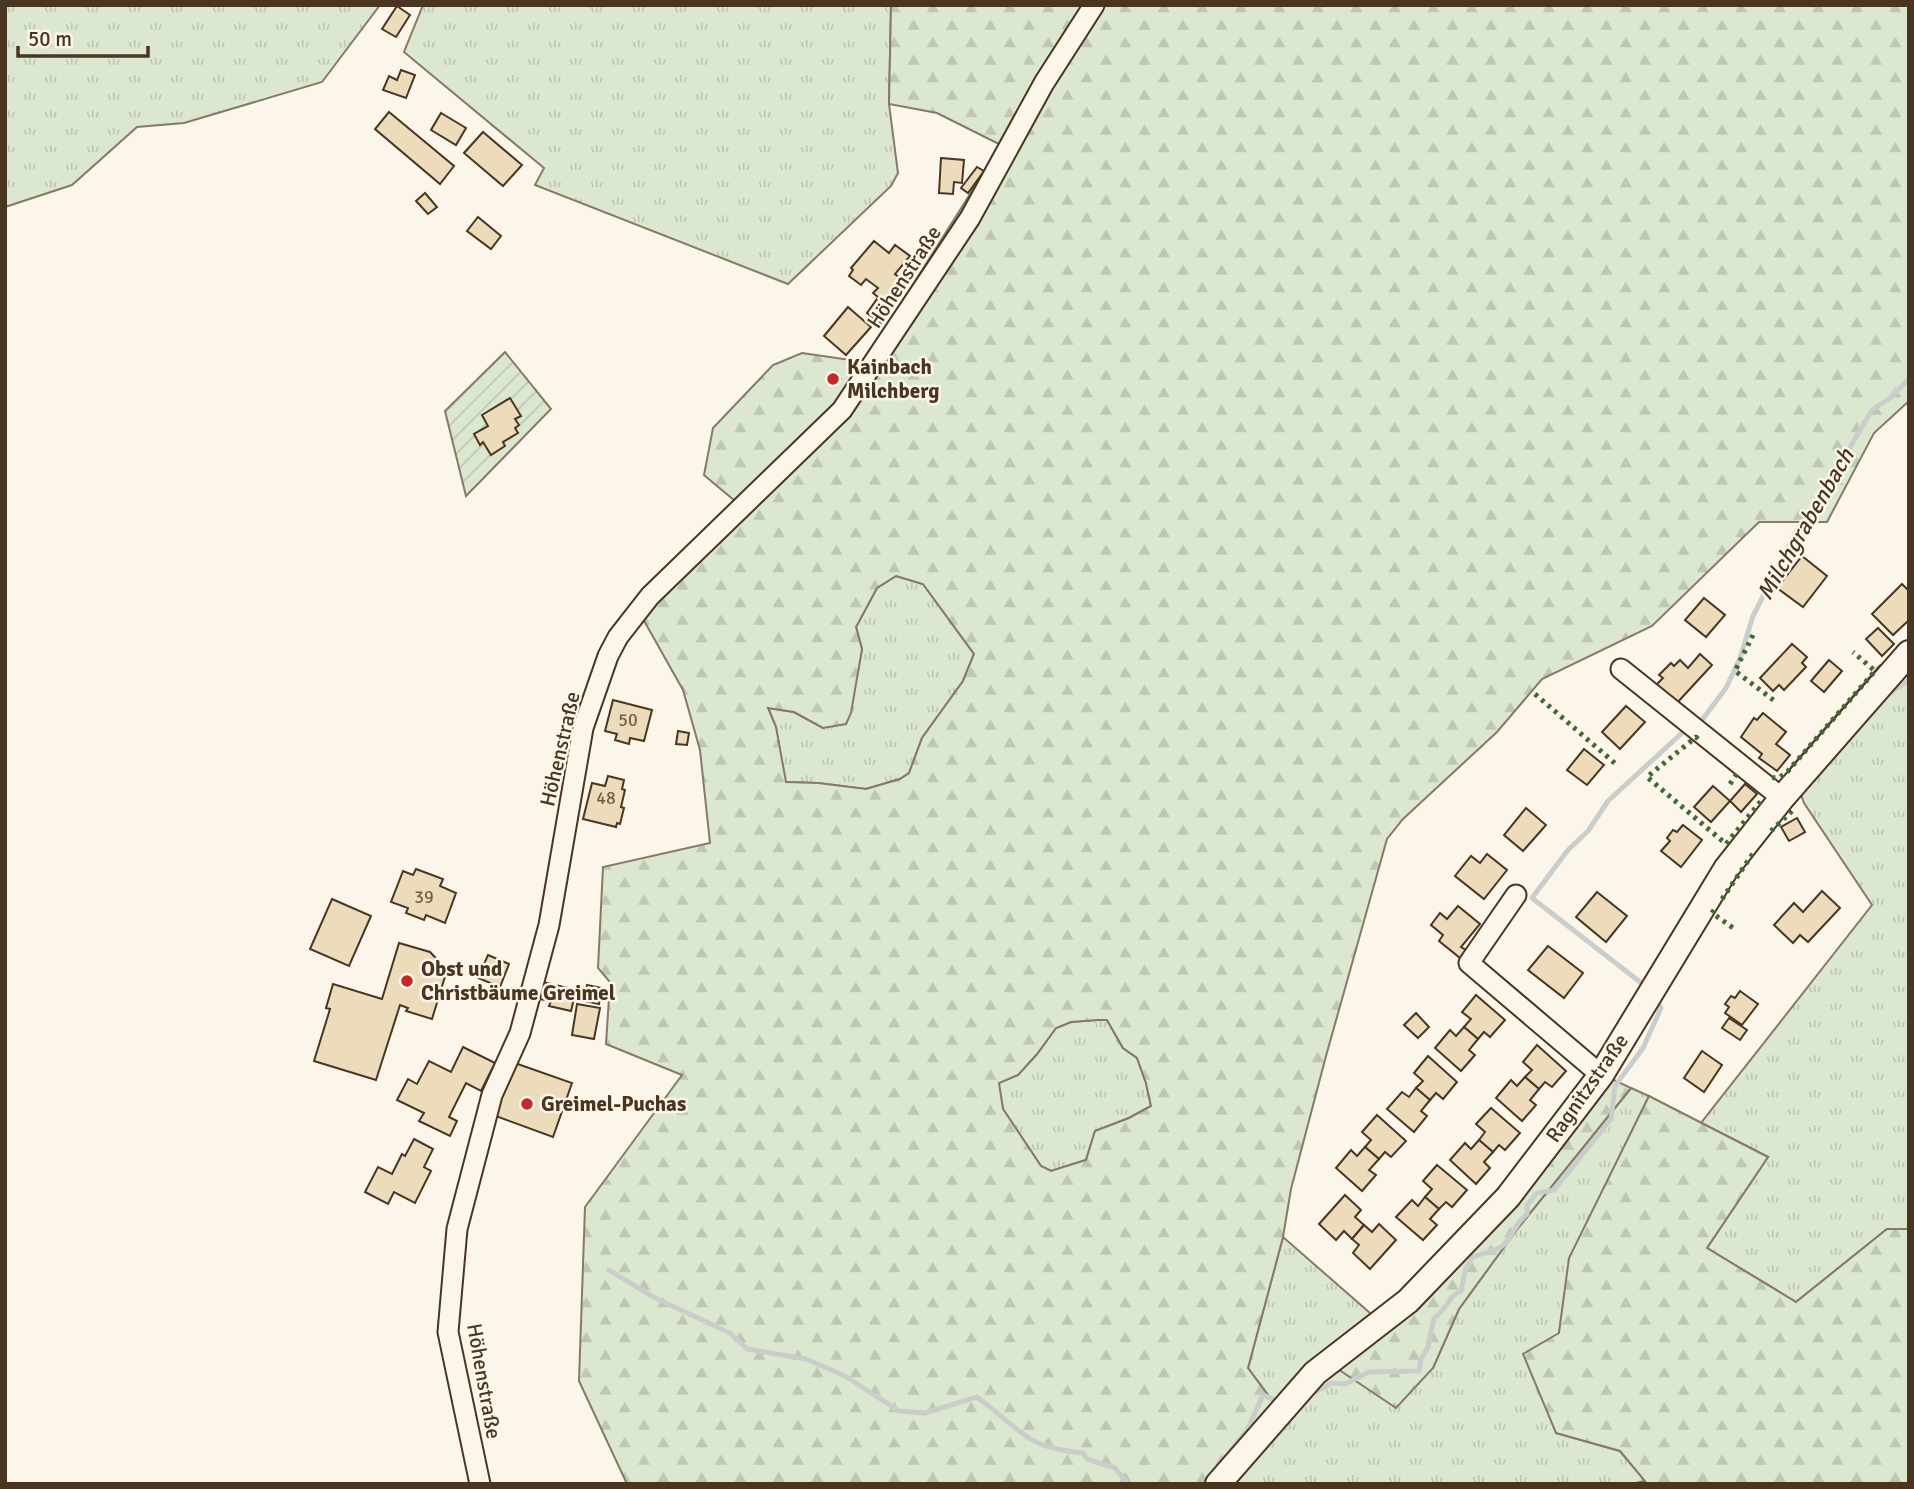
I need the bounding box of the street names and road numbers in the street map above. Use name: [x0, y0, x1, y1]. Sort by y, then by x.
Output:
street label: Höhenstraße: [861, 221, 947, 333]
street label: Höhenstraße: [534, 689, 586, 809]
street label: Ragnitzstraße: [1540, 1029, 1634, 1147]
street label: Höhenstraße: [461, 1321, 507, 1441]

